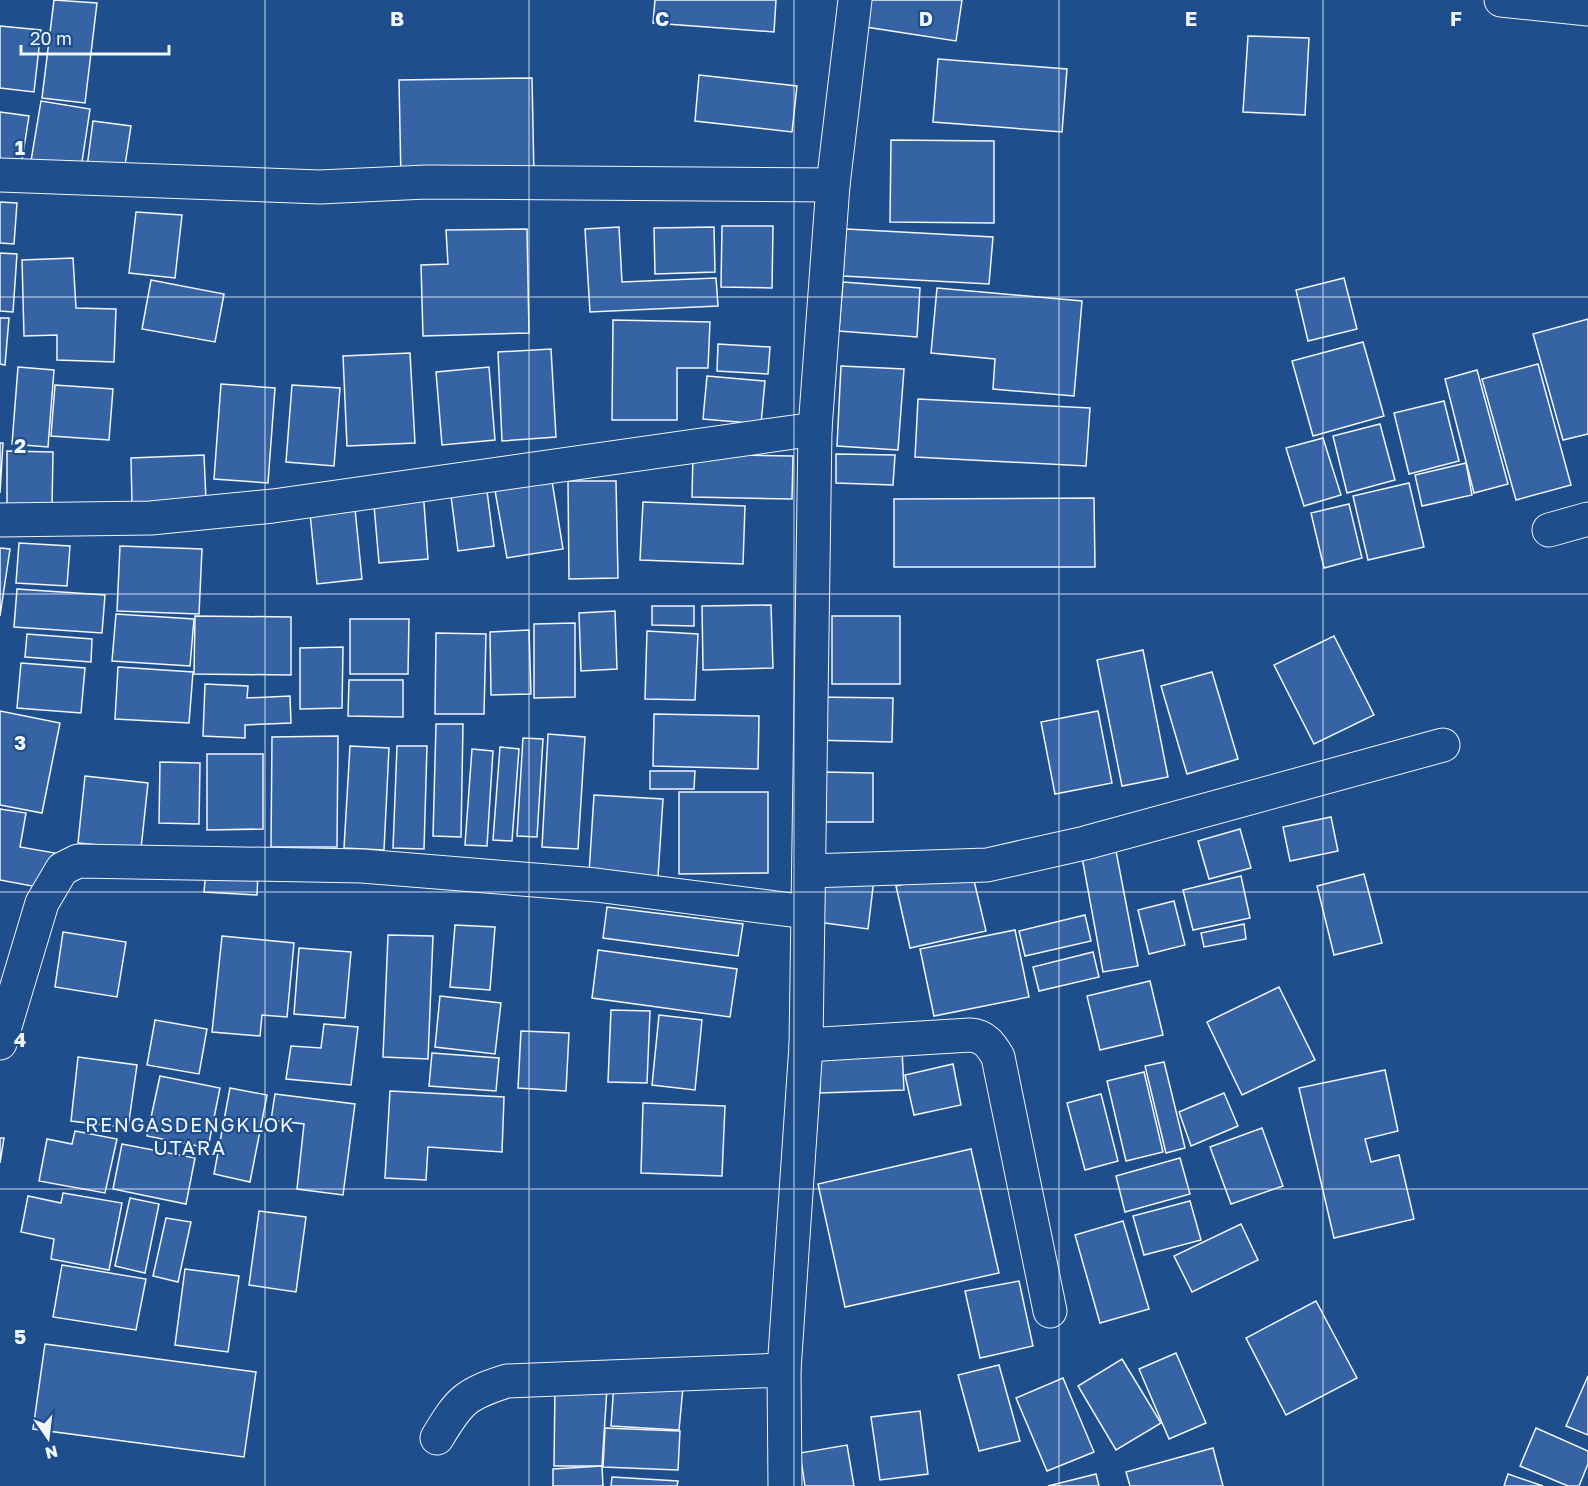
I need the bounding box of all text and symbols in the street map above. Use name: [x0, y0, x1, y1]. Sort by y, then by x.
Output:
text: B: [390, 6, 404, 30]
text: C: [655, 6, 669, 30]
text: D: [919, 6, 933, 30]
text: E: [1185, 6, 1197, 30]
text: F: [1450, 6, 1462, 30]
scale bar: [21, 18, 170, 56]
text: 20 m: [30, 27, 72, 49]
text: 1: [15, 135, 25, 159]
text: 2: [14, 433, 26, 457]
text: 3: [14, 730, 26, 754]
text: 4: [14, 1027, 26, 1051]
district label: RENGASDENGKLOK UTARA: [85, 1112, 295, 1159]
text: 5: [14, 1324, 26, 1348]
north arrow: [18, 1408, 78, 1468]
text: N: [43, 1441, 60, 1464]

